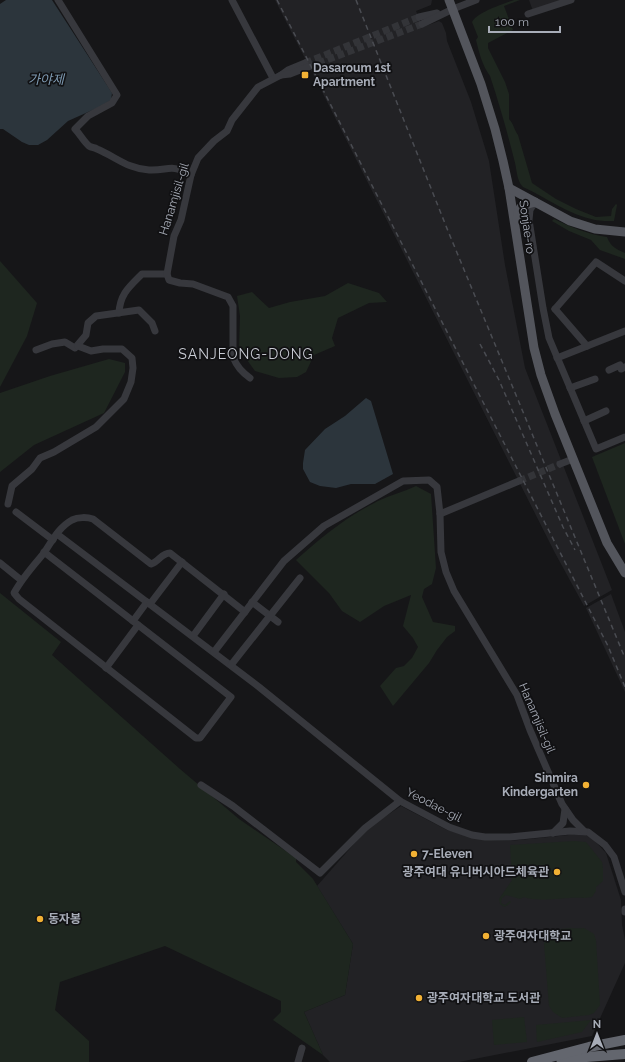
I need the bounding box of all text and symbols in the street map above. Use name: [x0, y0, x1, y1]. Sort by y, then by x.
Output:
scale bar: [489, 8, 560, 34]
text: 100 m: [495, 15, 529, 29]
place label: Dasaroum 1st Apartment: [313, 61, 391, 89]
marker: Dasaroum 1st Apartment: [300, 70, 310, 80]
water label: 가야제: [28, 72, 66, 87]
street label: Hanamjisil-gil: [156, 160, 192, 237]
street label: Sonjae-ro: [516, 199, 538, 255]
district label: SANJEONG-DONG: [178, 346, 314, 362]
street label: Hanamjisil-gil: [516, 681, 558, 756]
place label: Sinmira Kindergarten: [502, 771, 578, 799]
marker: Sinmira Kindergarten: [581, 780, 591, 790]
street label: Yeodae-gil: [404, 785, 465, 825]
place label: 7-Eleven: [422, 847, 472, 861]
marker: 7-Eleven: [409, 849, 419, 859]
place label: 광주여대 유니버시아드체육관: [403, 865, 549, 879]
marker: 광주여대 유니버시아드체육관: [552, 867, 562, 877]
place label: 동자봉: [48, 912, 81, 926]
marker: 동자봉: [35, 914, 45, 924]
place label: 광주여자대학교: [494, 929, 571, 943]
marker: 광주여자대학교: [481, 931, 491, 941]
place label: 광주여자대학교 도서관: [427, 991, 540, 1005]
marker: 광주여자대학교 도서관: [414, 993, 424, 1003]
north arrow: [577, 1014, 617, 1054]
text: N: [593, 1018, 601, 1031]

